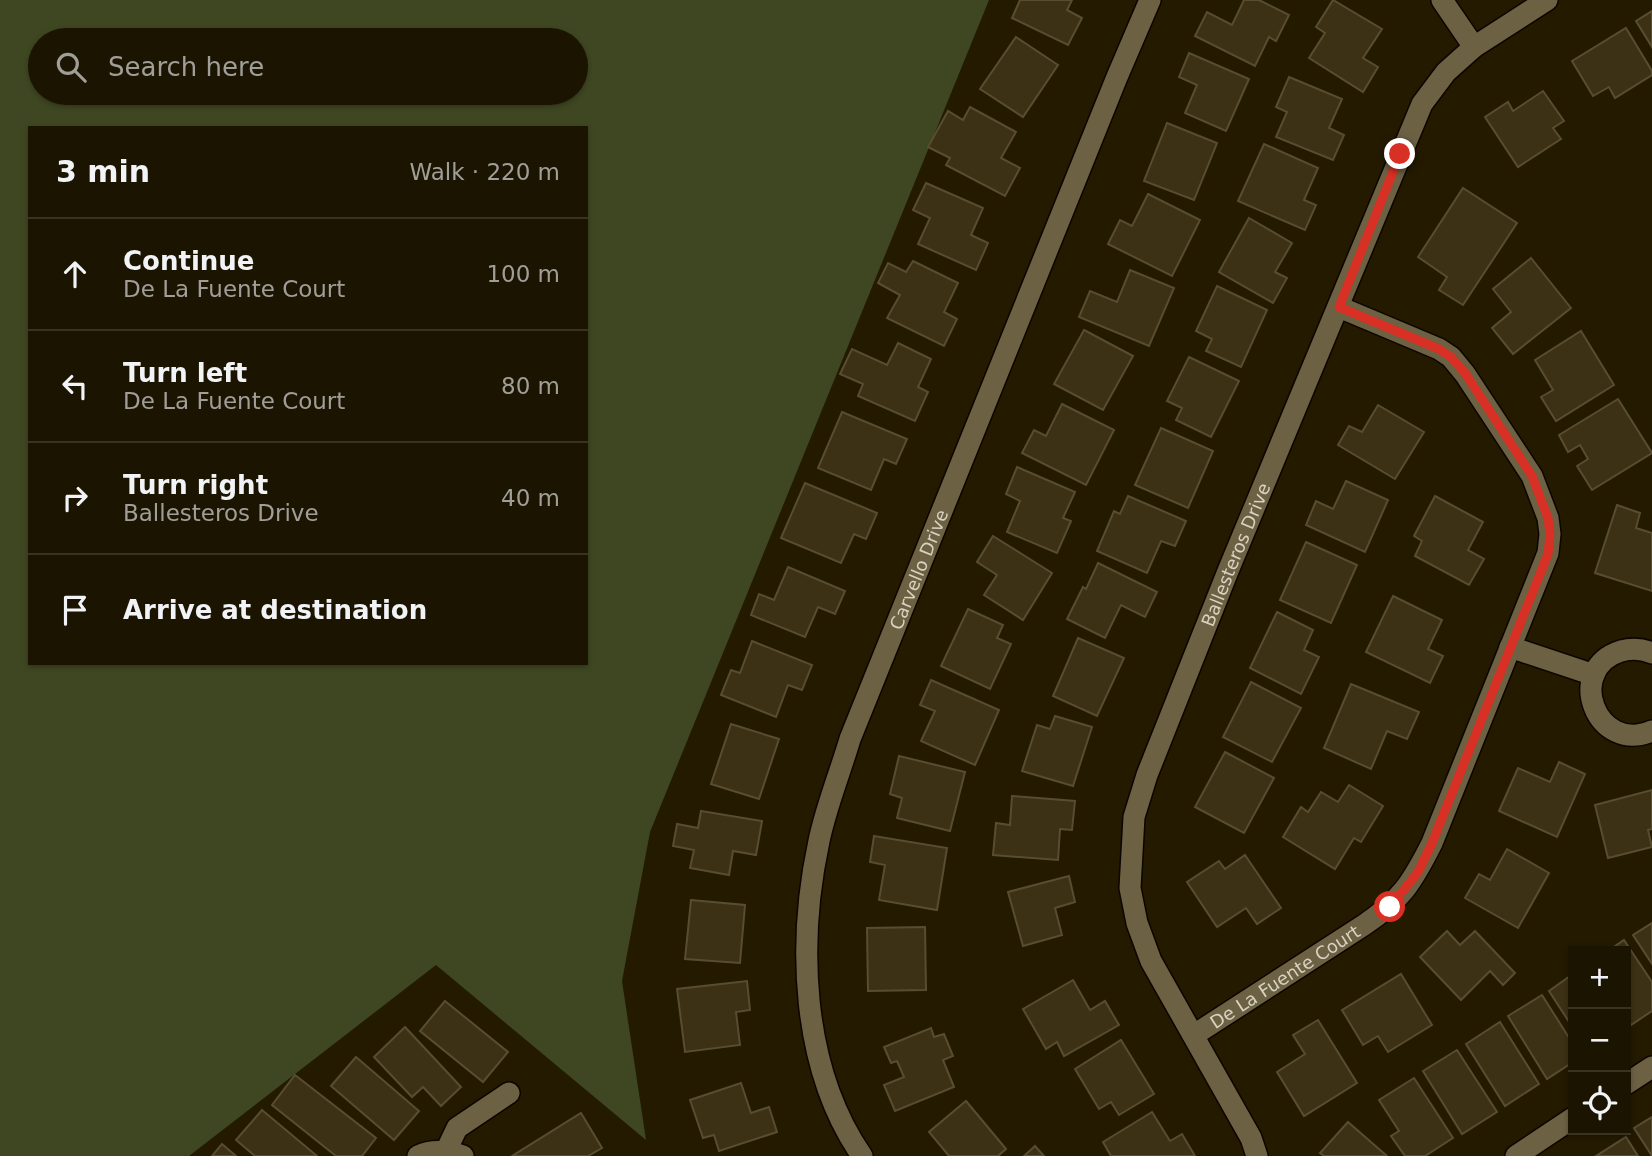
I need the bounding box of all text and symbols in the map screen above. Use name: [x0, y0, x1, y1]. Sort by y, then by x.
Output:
search box: [28, 28, 588, 105]
icon: search: [52, 48, 90, 86]
text: Search here: [108, 52, 264, 82]
route end: [1384, 138, 1415, 169]
text: 3 min: [56, 154, 150, 189]
text: Walk · 220 m: [409, 159, 560, 185]
text: Continue: [123, 246, 254, 276]
icon: ahead: [56, 255, 94, 293]
text: 100 m: [486, 261, 560, 287]
text: De La Fuente Court: [123, 276, 345, 302]
text: Turn left: [123, 358, 247, 388]
icon: left: [56, 367, 94, 405]
text: 80 m: [501, 373, 560, 399]
text: De La Fuente Court: [123, 388, 345, 414]
text: Turn right: [123, 470, 268, 500]
icon: right: [56, 479, 94, 517]
street label: Ballesteros Drive: [1197, 480, 1274, 629]
text: 40 m: [501, 485, 560, 511]
text: Ballesteros Drive: [123, 500, 319, 526]
street label: Carvello Drive: [885, 506, 952, 632]
icon: arrive: [56, 591, 94, 629]
text: Arrive at destination: [123, 595, 427, 625]
route start: [1374, 891, 1405, 922]
street label: De La Fuente Court: [1206, 920, 1363, 1032]
map controls: [1568, 946, 1631, 1135]
button: +: [1568, 946, 1631, 1009]
button: −: [1568, 1009, 1631, 1072]
button: locate: [1568, 1072, 1631, 1135]

